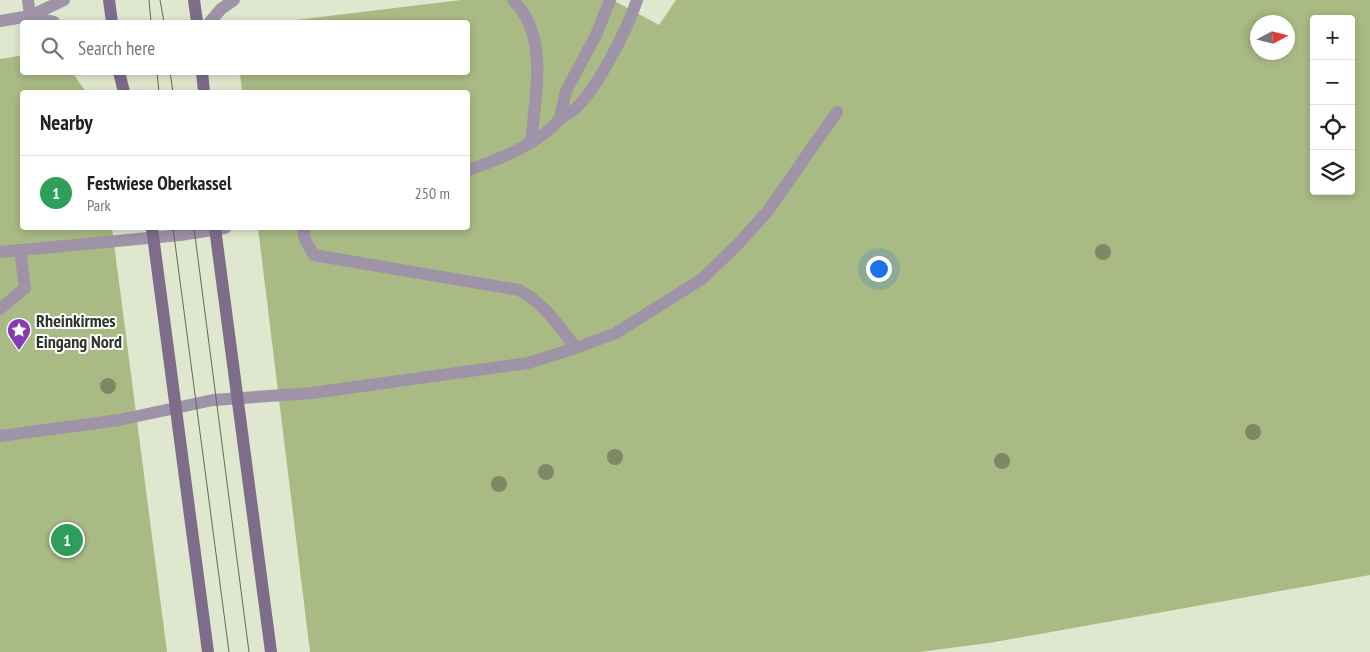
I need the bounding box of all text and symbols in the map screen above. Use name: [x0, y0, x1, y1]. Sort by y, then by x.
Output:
north arrow: [1250, 15, 1295, 60]
map controls: [1310, 15, 1355, 195]
button: +: [1310, 15, 1355, 60]
search box: [20, 20, 470, 75]
icon: search: [38, 34, 66, 62]
text: Search here: [78, 36, 155, 60]
button: −: [1310, 60, 1355, 105]
button: locate: [1310, 105, 1355, 150]
text: Nearby: [40, 109, 93, 136]
button: layers: [1310, 150, 1355, 195]
text: Festwiese Oberkassel: [87, 171, 232, 195]
text: 1: [52, 183, 60, 203]
text: 250 m: [415, 183, 450, 203]
text: Park: [87, 195, 111, 215]
your location: [866, 256, 892, 282]
place label: Rheinkirmes Eingang Nord: [36, 309, 122, 353]
place icon: Rheinkirmes Eingang Nord: [6, 317, 32, 351]
pin: 1: [51, 521, 83, 559]

